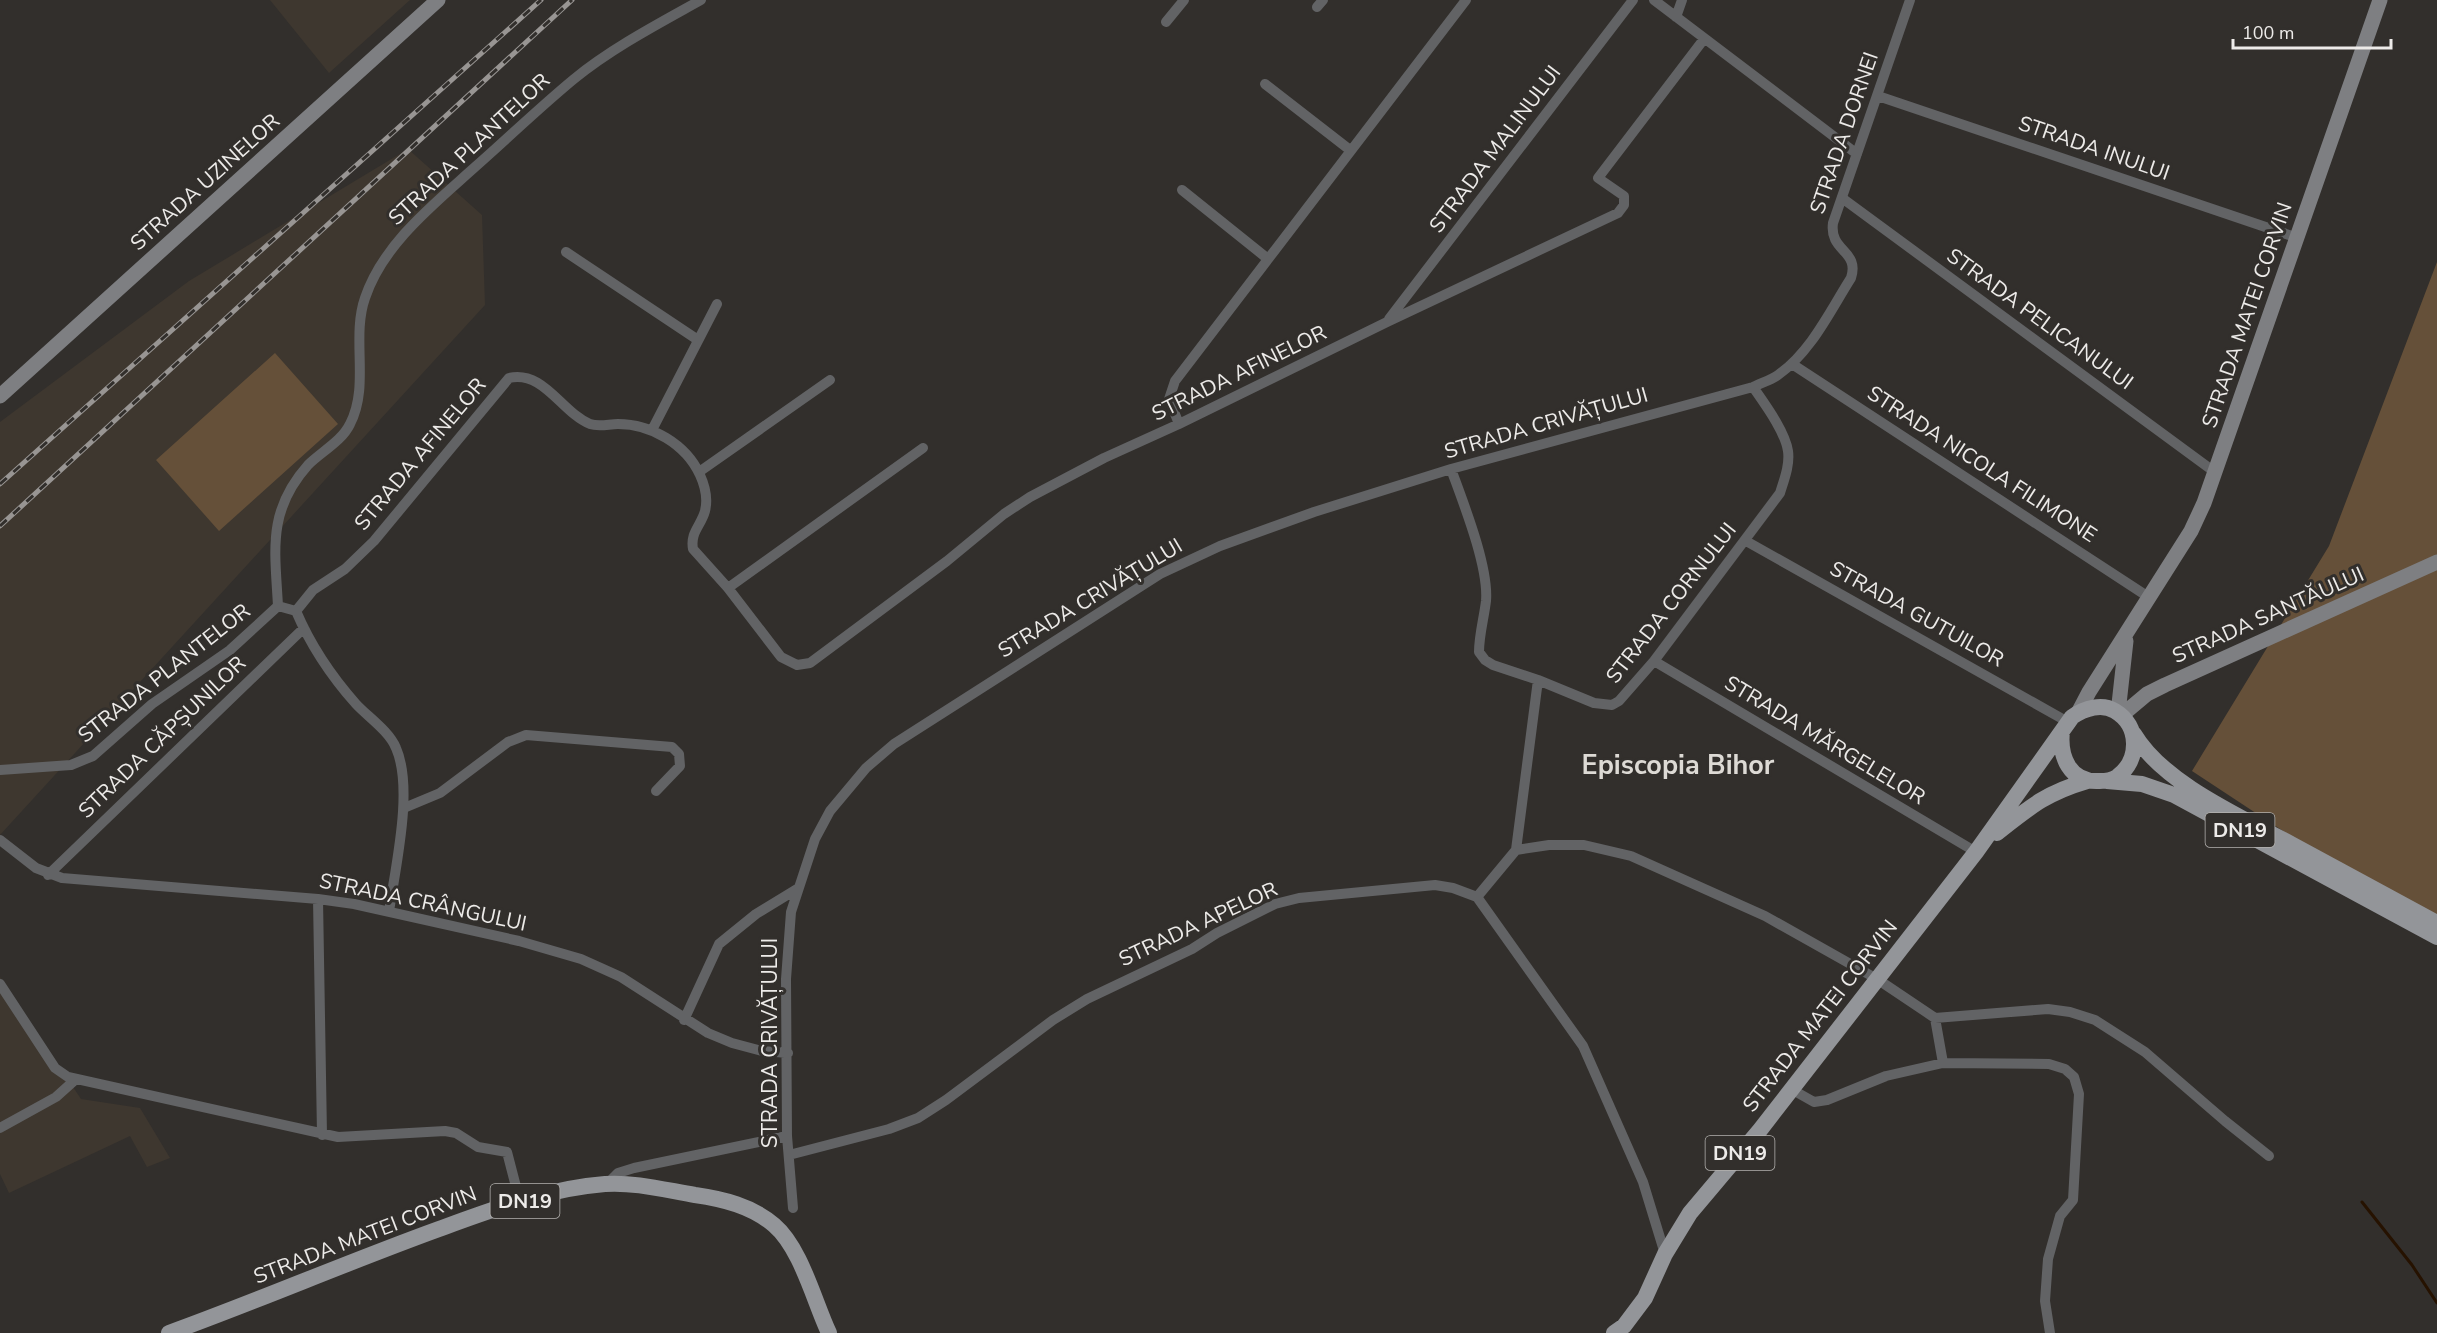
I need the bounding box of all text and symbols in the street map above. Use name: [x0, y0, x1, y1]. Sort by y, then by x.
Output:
scale bar: [2233, 12, 2390, 50]
text: 100 m: [2242, 21, 2294, 45]
street label: STRADA DORNEI: [1803, 48, 1885, 218]
street label: STRADA MALINULUI: [1423, 60, 1567, 238]
street label: STRADA PLANTELOR: [382, 67, 556, 231]
street label: STRADA UZINELOR: [124, 107, 286, 257]
street label: STRADA INULUI: [2015, 109, 2173, 187]
street label: STRADA MATEI CORVIN: [2195, 199, 2299, 431]
street label: STRADA PELICANULUI: [1941, 242, 2139, 396]
street label: STRADA AFINELOR: [1147, 319, 1331, 427]
street label: STRADA AFINELOR: [348, 372, 492, 536]
street label: STRADA NICOLA FILIMONE: [1862, 379, 2102, 549]
street label: STRADA CRIVĂȚULUI: [1441, 381, 1651, 465]
street label: STRADA CORNULUI: [1599, 517, 1743, 689]
street label: STRADA CRIVĂȚULUI: [993, 532, 1187, 664]
street label: STRADA GUTUILOR: [1825, 554, 2009, 674]
street label: STRADA SANTĂULUI: [2168, 560, 2368, 670]
street label: STRADA PLANTELOR: [72, 597, 256, 749]
street label: STRADA CĂPȘUNILOR: [72, 650, 252, 824]
street label: STRADA MĂRGELELOR: [1719, 669, 1931, 811]
district label: Episcopia Bihor: [1582, 747, 1775, 784]
road number: DN19: [2206, 813, 2274, 847]
street label: STRADA CRÂNGULUI: [317, 866, 529, 938]
street label: STRADA APELOR: [1114, 875, 1282, 973]
street label: STRADA MATEI CORVIN: [1736, 914, 1904, 1118]
street label: STRADA CRIVĂȚULUI: [756, 938, 784, 1148]
road number: DN19: [1706, 1136, 1774, 1170]
street label: STRADA MATEI CORVIN: [249, 1180, 481, 1290]
road number: DN19: [490, 1184, 560, 1218]

